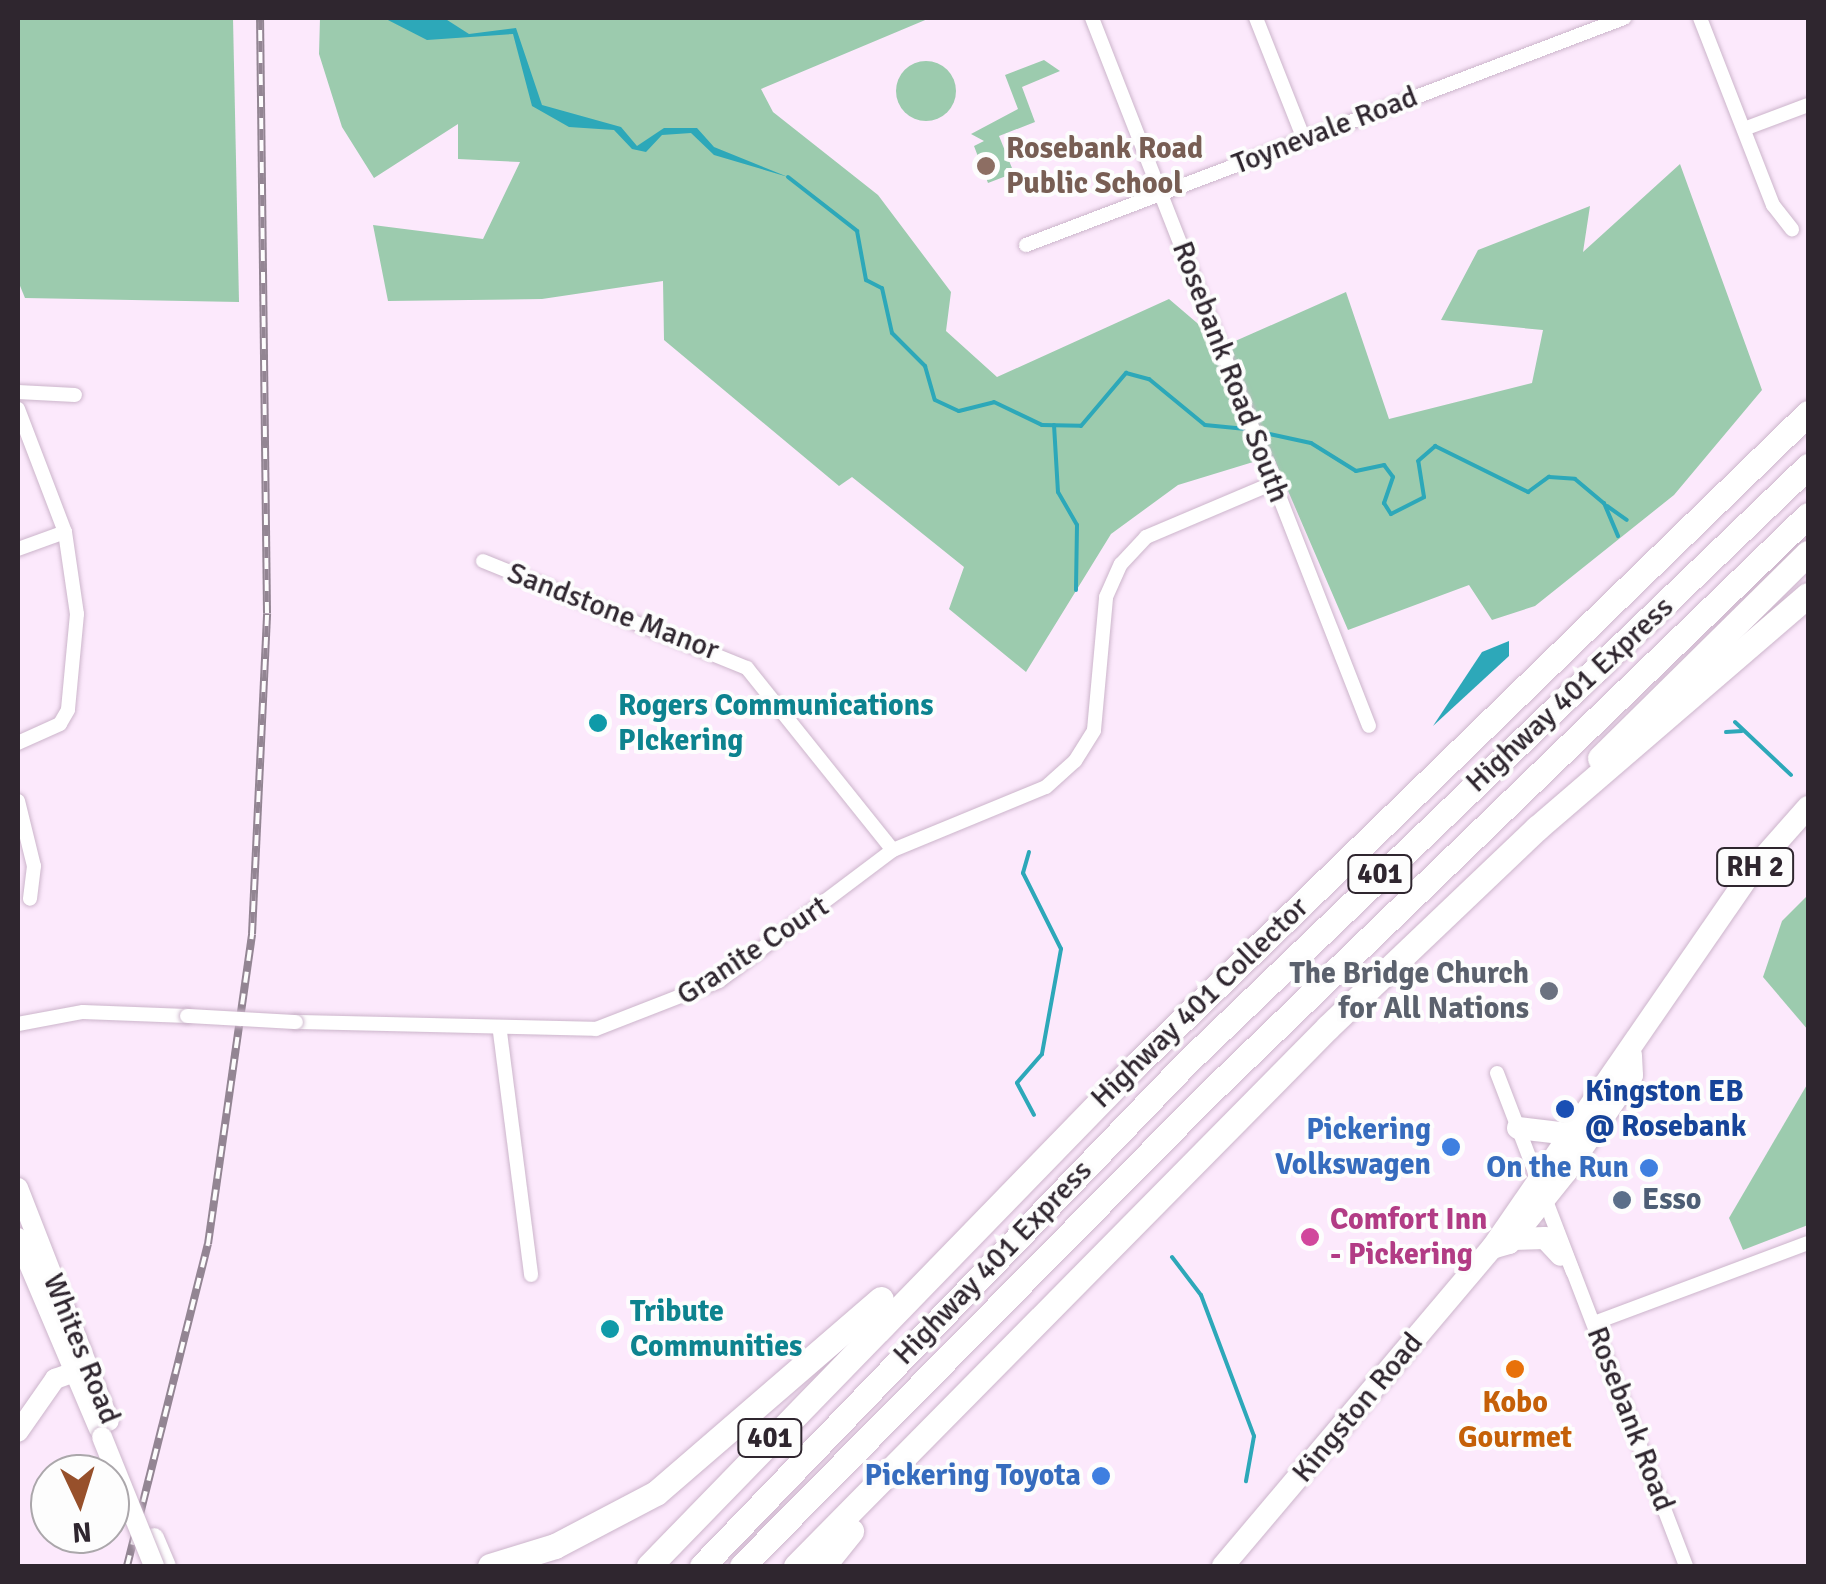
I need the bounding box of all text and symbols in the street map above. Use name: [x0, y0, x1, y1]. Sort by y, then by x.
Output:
street label: Toynevale Road: [1227, 79, 1423, 183]
place label: Rosebank Road Public School: [1006, 131, 1203, 202]
marker: Rosebank Road Public School: [975, 155, 997, 177]
street label: Rosebank Road South: [1164, 236, 1296, 508]
street label: Sandstone Manor: [502, 555, 724, 669]
street label: Highway 401 Express: [1459, 590, 1681, 800]
place label: Rogers Communications PIckering: [618, 688, 933, 758]
marker: Rogers Communications PIckering: [587, 712, 609, 734]
road number: RH 2: [1715, 844, 1795, 890]
road number: 401: [1345, 851, 1415, 897]
street label: Granite Court: [670, 889, 836, 1013]
street label: Highway 401 Collector: [1084, 890, 1316, 1116]
place label: The Bridge Church for All Nations: [1289, 956, 1529, 1026]
marker: The Bridge Church for All Nations: [1538, 980, 1560, 1002]
place label: Kingston EB @ Rosebank: [1585, 1074, 1746, 1144]
marker: Kingston EB @ Rosebank: [1554, 1098, 1576, 1120]
place label: Pickering Volkswagen: [1275, 1112, 1431, 1182]
marker: Pickering Volkswagen: [1440, 1136, 1462, 1158]
place label: On the Run: [1486, 1150, 1629, 1186]
street label: Highway 401 Express: [886, 1153, 1100, 1373]
marker: On the Run: [1638, 1157, 1660, 1179]
place label: Esso: [1642, 1182, 1701, 1218]
marker: Esso: [1611, 1189, 1633, 1211]
place label: Comfort Inn - Pickering: [1330, 1202, 1488, 1272]
marker: Comfort Inn - Pickering: [1299, 1226, 1321, 1248]
street label: Whites Road: [35, 1269, 127, 1429]
place label: Tribute Communities: [630, 1294, 802, 1364]
marker: Tribute Communities: [599, 1318, 621, 1340]
street label: Rosebank Road: [1578, 1322, 1682, 1516]
street label: Kingston Road: [1285, 1326, 1431, 1490]
marker: Kobo Gourmet: [1504, 1358, 1526, 1380]
place label: Kobo Gourmet: [1458, 1385, 1572, 1456]
road number: 401: [735, 1415, 805, 1461]
north arrow: [30, 1454, 130, 1554]
place label: Pickering Toyota: [865, 1458, 1081, 1494]
marker: Pickering Toyota: [1090, 1465, 1112, 1487]
text: N: [71, 1514, 93, 1550]

